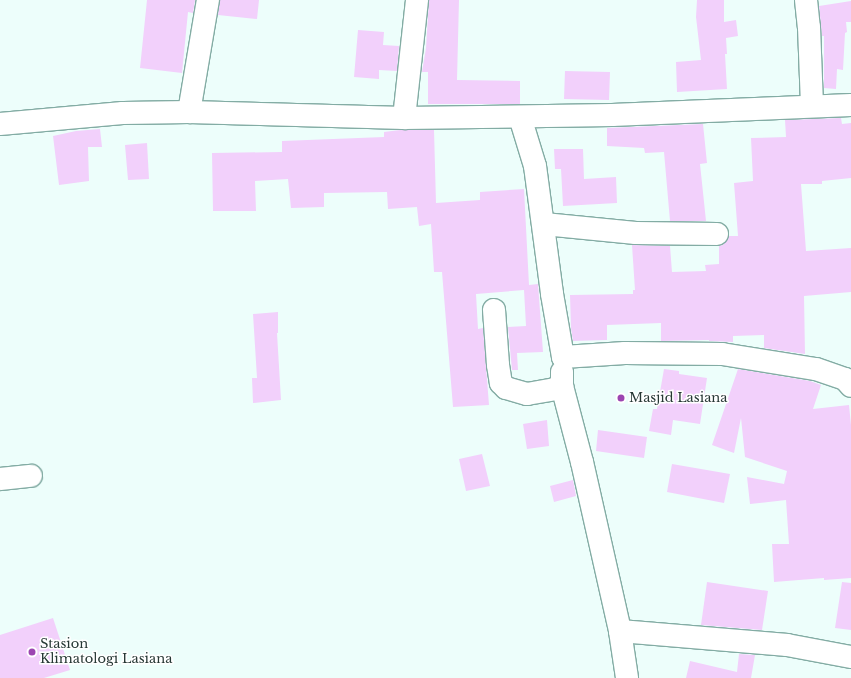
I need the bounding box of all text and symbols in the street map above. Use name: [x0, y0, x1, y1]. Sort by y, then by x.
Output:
place label: Masjid Lasiana: [629, 390, 728, 406]
marker: Masjid Lasiana: [616, 393, 626, 403]
place label: Stasion Klimatologi Lasiana: [40, 637, 172, 668]
marker: Stasion Klimatologi Lasiana: [27, 647, 37, 657]

